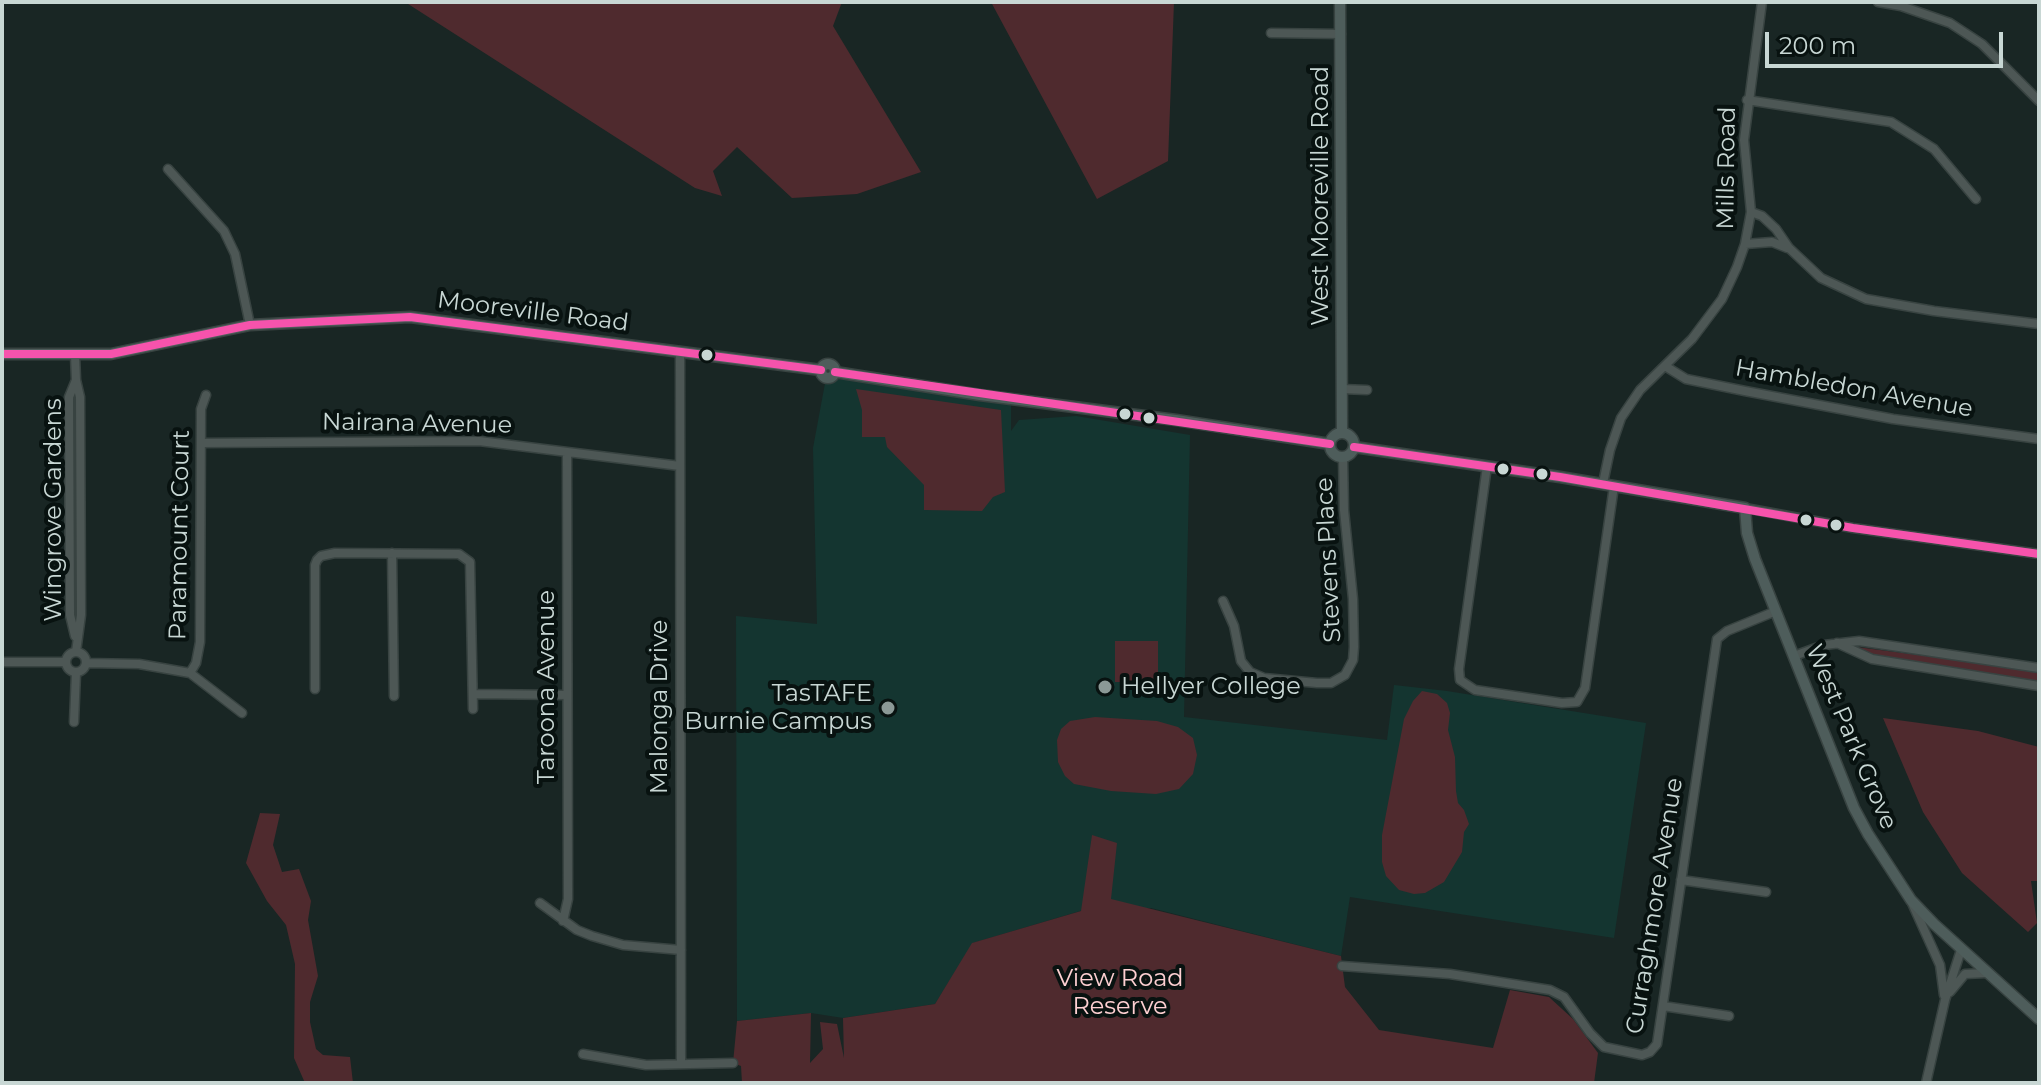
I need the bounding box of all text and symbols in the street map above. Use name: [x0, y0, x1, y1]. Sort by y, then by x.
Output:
scale bar: [1769, 16, 2007, 66]
text: 200 m: [1779, 31, 1856, 60]
street label: West Mooreville Road: [1307, 66, 1335, 326]
street label: Mills Road: [1712, 106, 1742, 230]
street label: Mooreville Road: [436, 286, 630, 338]
unlabelled marker: [699, 347, 715, 363]
street label: Hambledon Avenue: [1733, 354, 1975, 424]
street label: Wingrove Gardens: [40, 398, 68, 622]
unlabelled marker: [1117, 406, 1133, 422]
street label: Nairana Avenue: [322, 408, 512, 440]
unlabelled marker: [1141, 410, 1157, 426]
street label: Paramount Court: [164, 430, 196, 640]
unlabelled marker: [1495, 461, 1511, 477]
unlabelled marker: [1534, 466, 1550, 482]
street label: Stevens Place: [1310, 477, 1348, 643]
unlabelled marker: [1798, 512, 1814, 528]
unlabelled marker: [1828, 517, 1844, 533]
street label: Taroona Avenue: [533, 590, 561, 784]
street label: Malonga Drive: [646, 620, 674, 794]
street label: West Park Grove: [1799, 640, 1903, 834]
place label: Hellyer College: [1121, 673, 1301, 701]
marker: Hellyer College: [1096, 678, 1114, 696]
place label: TasTAFE Burnie Campus: [684, 680, 872, 736]
marker: TasTAFE Burnie Campus: [879, 699, 897, 717]
street label: Curraghmore Avenue: [1621, 776, 1689, 1036]
park label: View Road Reserve: [1056, 965, 1184, 1021]

